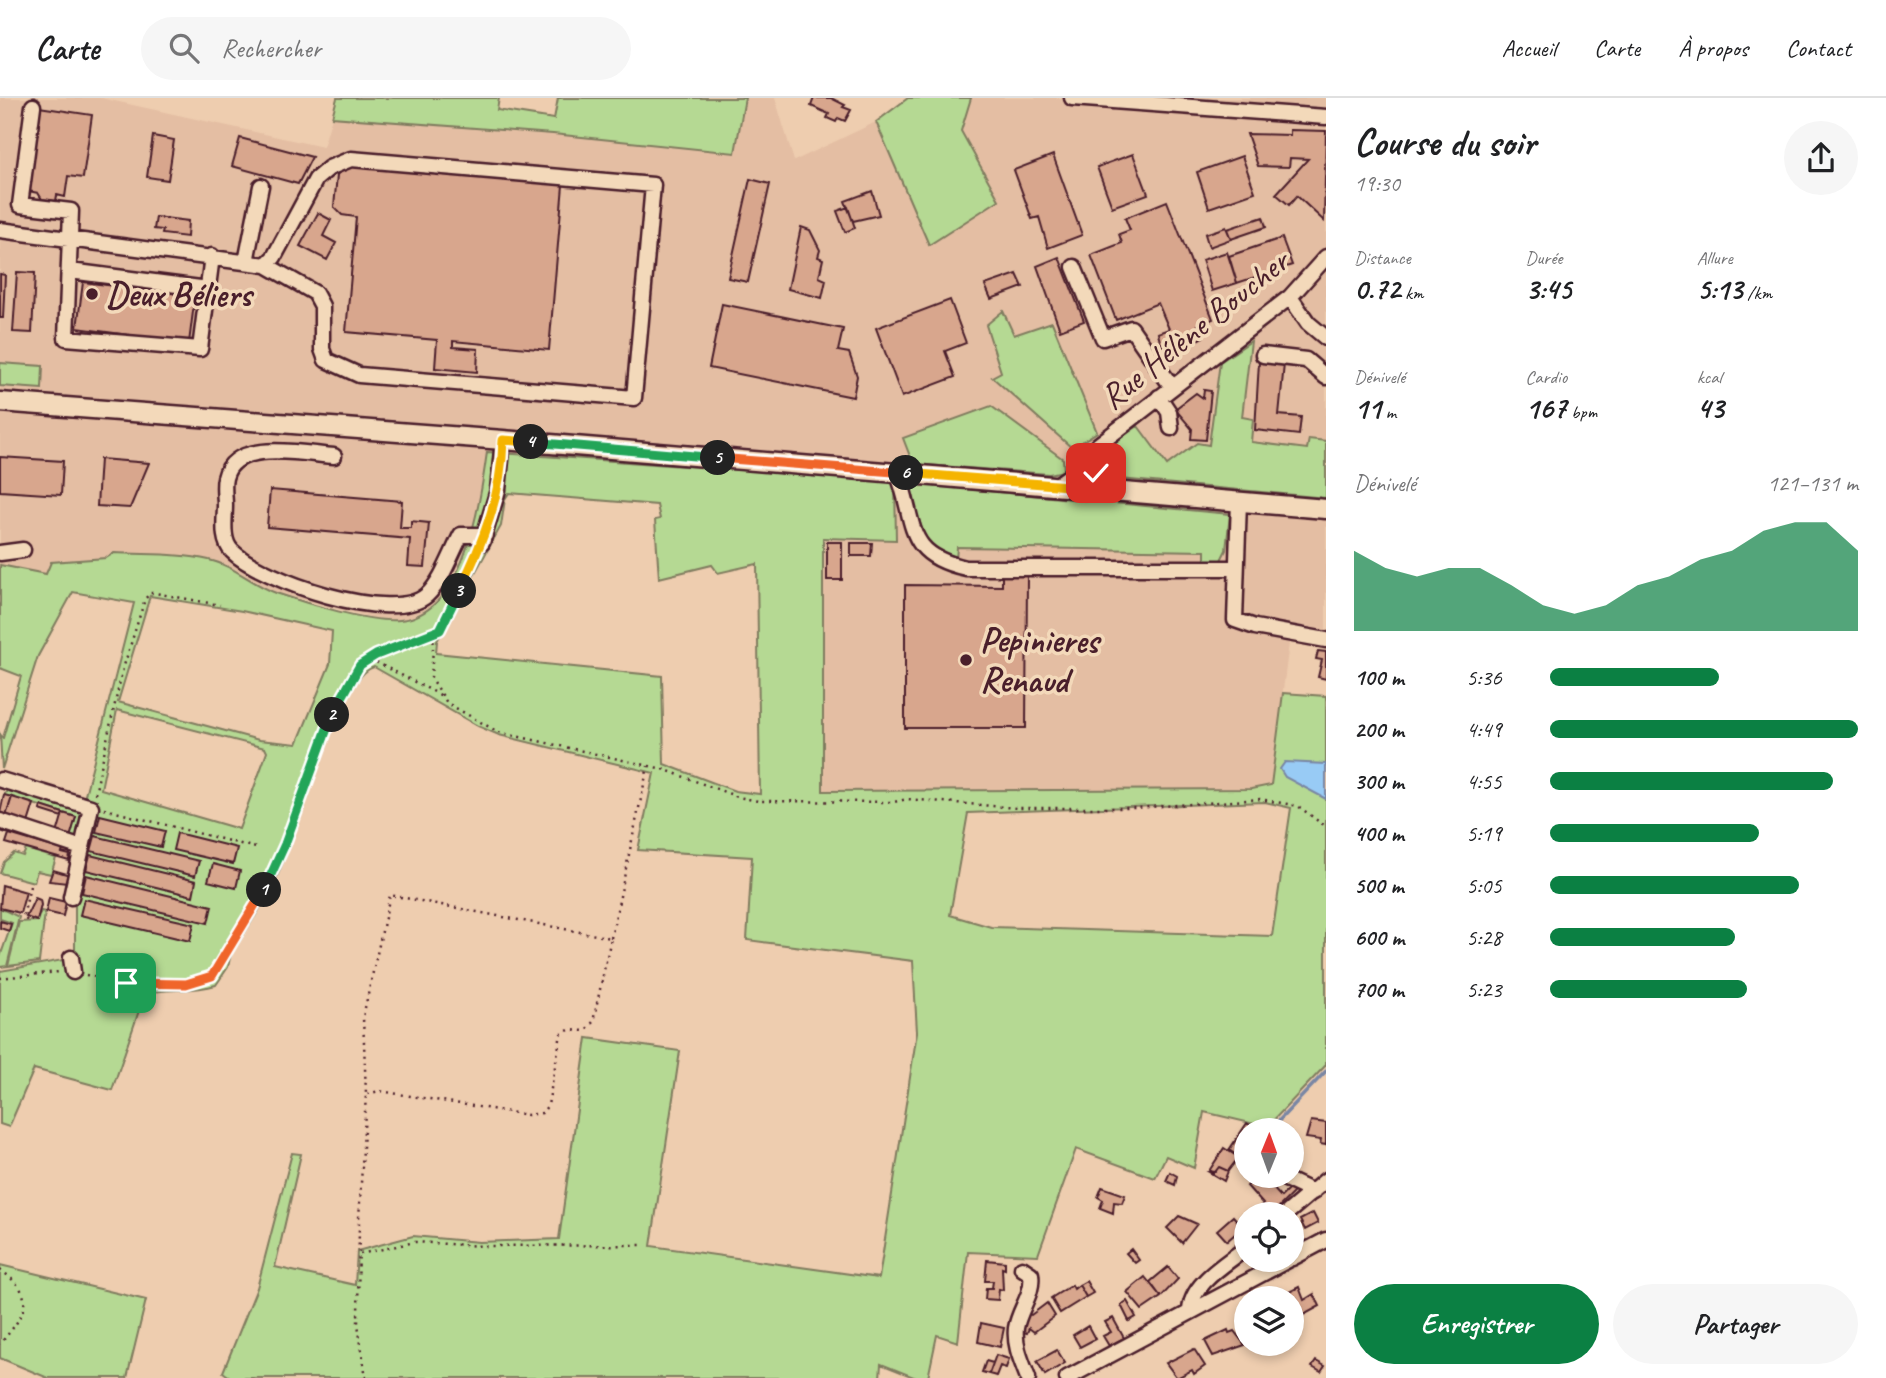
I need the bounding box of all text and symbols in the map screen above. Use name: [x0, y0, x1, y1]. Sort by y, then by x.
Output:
search box: [141, 17, 631, 80]
text: Carte: [35, 27, 99, 69]
icon: search: [165, 29, 203, 67]
text: Rechercher: [221, 32, 321, 65]
text: Accueil: [1502, 33, 1556, 63]
text: Carte: [1594, 33, 1640, 63]
text: À propos: [1678, 33, 1748, 63]
text: Contact: [1786, 33, 1851, 63]
text: Course du soir: [1354, 119, 1536, 166]
button: share: [1784, 121, 1858, 195]
text: 19:30: [1354, 169, 1400, 198]
street label: Rue Hélène Boucher: [1091, 237, 1301, 419]
text: Distance: [1354, 246, 1411, 270]
text: Durée: [1525, 246, 1563, 270]
text: Allure: [1697, 246, 1733, 270]
text: 0.72: [1354, 270, 1400, 308]
text: 3:45: [1525, 270, 1571, 308]
text: 5:13: [1697, 270, 1743, 308]
place label: Deux Béliers: [106, 272, 255, 317]
text: km: [1400, 281, 1424, 305]
text: /km: [1743, 281, 1772, 305]
marker: Deux Béliers: [84, 286, 100, 302]
text: Dénivelé: [1354, 365, 1405, 389]
text: Cardio: [1525, 365, 1567, 389]
text: kcal: [1697, 365, 1722, 389]
text: 11: [1354, 389, 1381, 427]
text: 167: [1525, 389, 1566, 427]
text: 43: [1697, 389, 1724, 427]
text: m: [1381, 400, 1396, 424]
text: bpm: [1566, 400, 1597, 424]
pin: 4: [514, 424, 548, 460]
text: 4: [526, 429, 535, 453]
pin: 5: [700, 440, 736, 476]
pin: [1066, 443, 1126, 503]
text: 5: [713, 445, 722, 469]
icon: check: [1077, 454, 1115, 492]
pin: 6: [888, 456, 923, 490]
text: 6: [901, 460, 910, 484]
text: Dénivelé: [1354, 469, 1416, 498]
text: 121–131 m: [1767, 469, 1858, 498]
pin: 3: [442, 574, 476, 608]
text: 3: [454, 578, 463, 602]
place label: Pepinieres Renaud: [980, 618, 1102, 703]
marker: Pepinieres Renaud: [958, 652, 974, 668]
text: 100 m: [1354, 663, 1404, 692]
text: 5:36: [1466, 663, 1502, 692]
pin: 2: [314, 698, 350, 732]
text: 2: [327, 702, 336, 726]
text: 200 m: [1354, 715, 1404, 744]
text: 4:49: [1466, 715, 1502, 744]
text: 300 m: [1354, 767, 1404, 796]
text: 4:55: [1466, 767, 1502, 796]
text: 400 m: [1354, 819, 1404, 848]
text: 5:19: [1466, 819, 1502, 848]
text: 500 m: [1354, 871, 1403, 900]
text: 5:05: [1466, 871, 1502, 900]
pin: 1: [246, 872, 282, 908]
text: 1: [259, 877, 268, 901]
text: 600 m: [1354, 923, 1404, 952]
text: 5:28: [1466, 923, 1502, 952]
pin: [96, 953, 156, 1013]
icon: arrive: [107, 964, 145, 1002]
text: 700 m: [1354, 975, 1404, 1004]
text: 5:23: [1466, 975, 1502, 1004]
north arrow: [1234, 1118, 1304, 1188]
map controls: [1234, 1118, 1304, 1356]
button: locate: [1234, 1202, 1304, 1272]
button: Enregistrer: [1354, 1284, 1599, 1364]
button: Partager: [1613, 1284, 1858, 1364]
button: layers: [1234, 1286, 1304, 1356]

